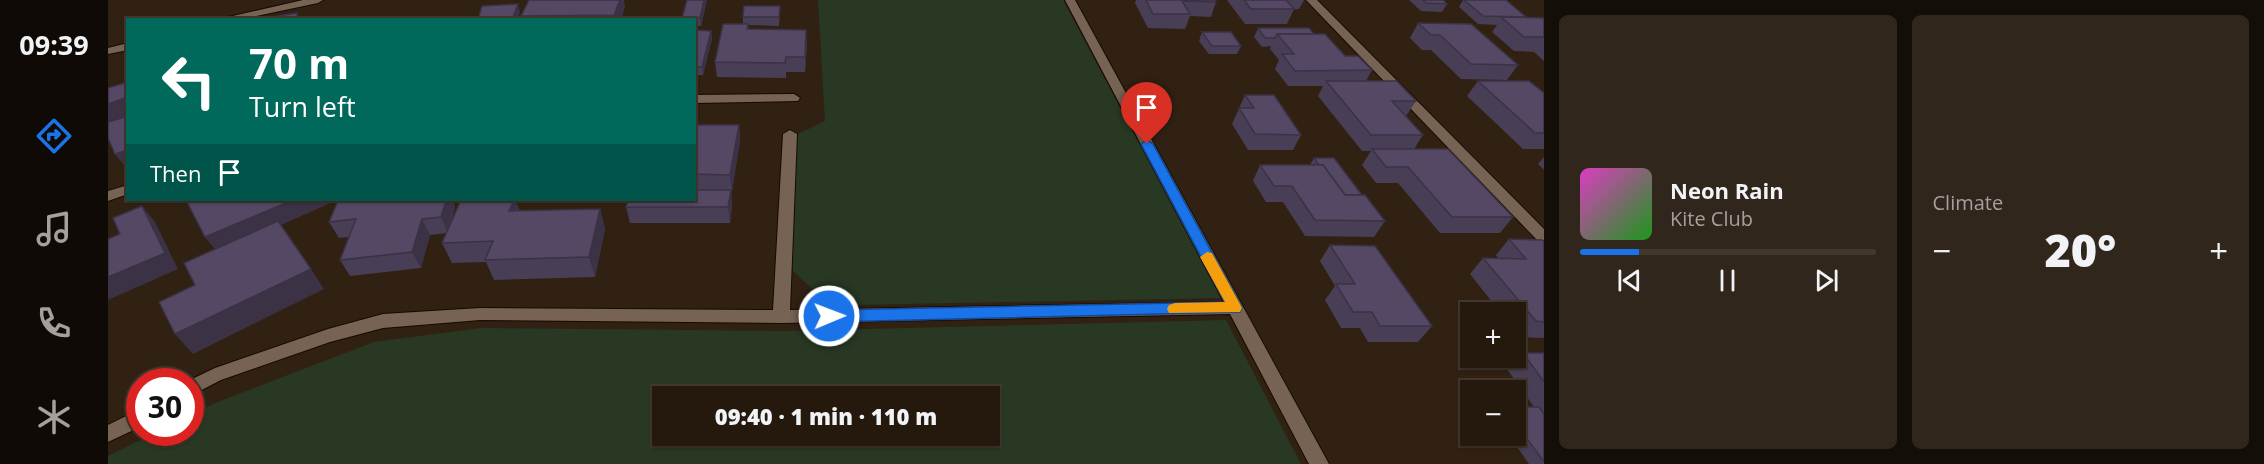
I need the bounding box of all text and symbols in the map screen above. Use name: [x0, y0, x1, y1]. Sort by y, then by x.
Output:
text: 09:39: [19, 26, 89, 63]
text: 70 m: [249, 34, 349, 91]
icon: left: [150, 42, 228, 120]
pin: [1121, 82, 1172, 144]
text: Turn left: [249, 88, 356, 125]
icon: arrive: [1130, 91, 1163, 124]
icon: directions: [33, 115, 75, 157]
icon: arrive: [213, 156, 246, 189]
text: Then: [150, 158, 201, 188]
text: Neon Rain: [1670, 175, 1784, 205]
text: Climate: [1933, 189, 2003, 216]
text: Kite Club: [1670, 205, 1753, 232]
icon: music: [33, 208, 75, 250]
text: 20°: [2044, 219, 2116, 280]
text: −: [1933, 228, 1951, 273]
text: +: [2209, 228, 2228, 273]
icon: previous: [1613, 264, 1646, 297]
icon: pause: [1711, 264, 1744, 297]
icon: next: [1810, 264, 1843, 297]
position arrow: [797, 284, 861, 348]
icon: phone: [33, 302, 75, 344]
map controls: [1460, 302, 1526, 446]
button: +: [1460, 302, 1526, 368]
speed limit sign: 30: [126, 368, 204, 446]
button: −: [1460, 380, 1526, 446]
icon: climate: [33, 396, 75, 438]
text: 09:40 · 1 min · 110 m: [715, 401, 937, 431]

